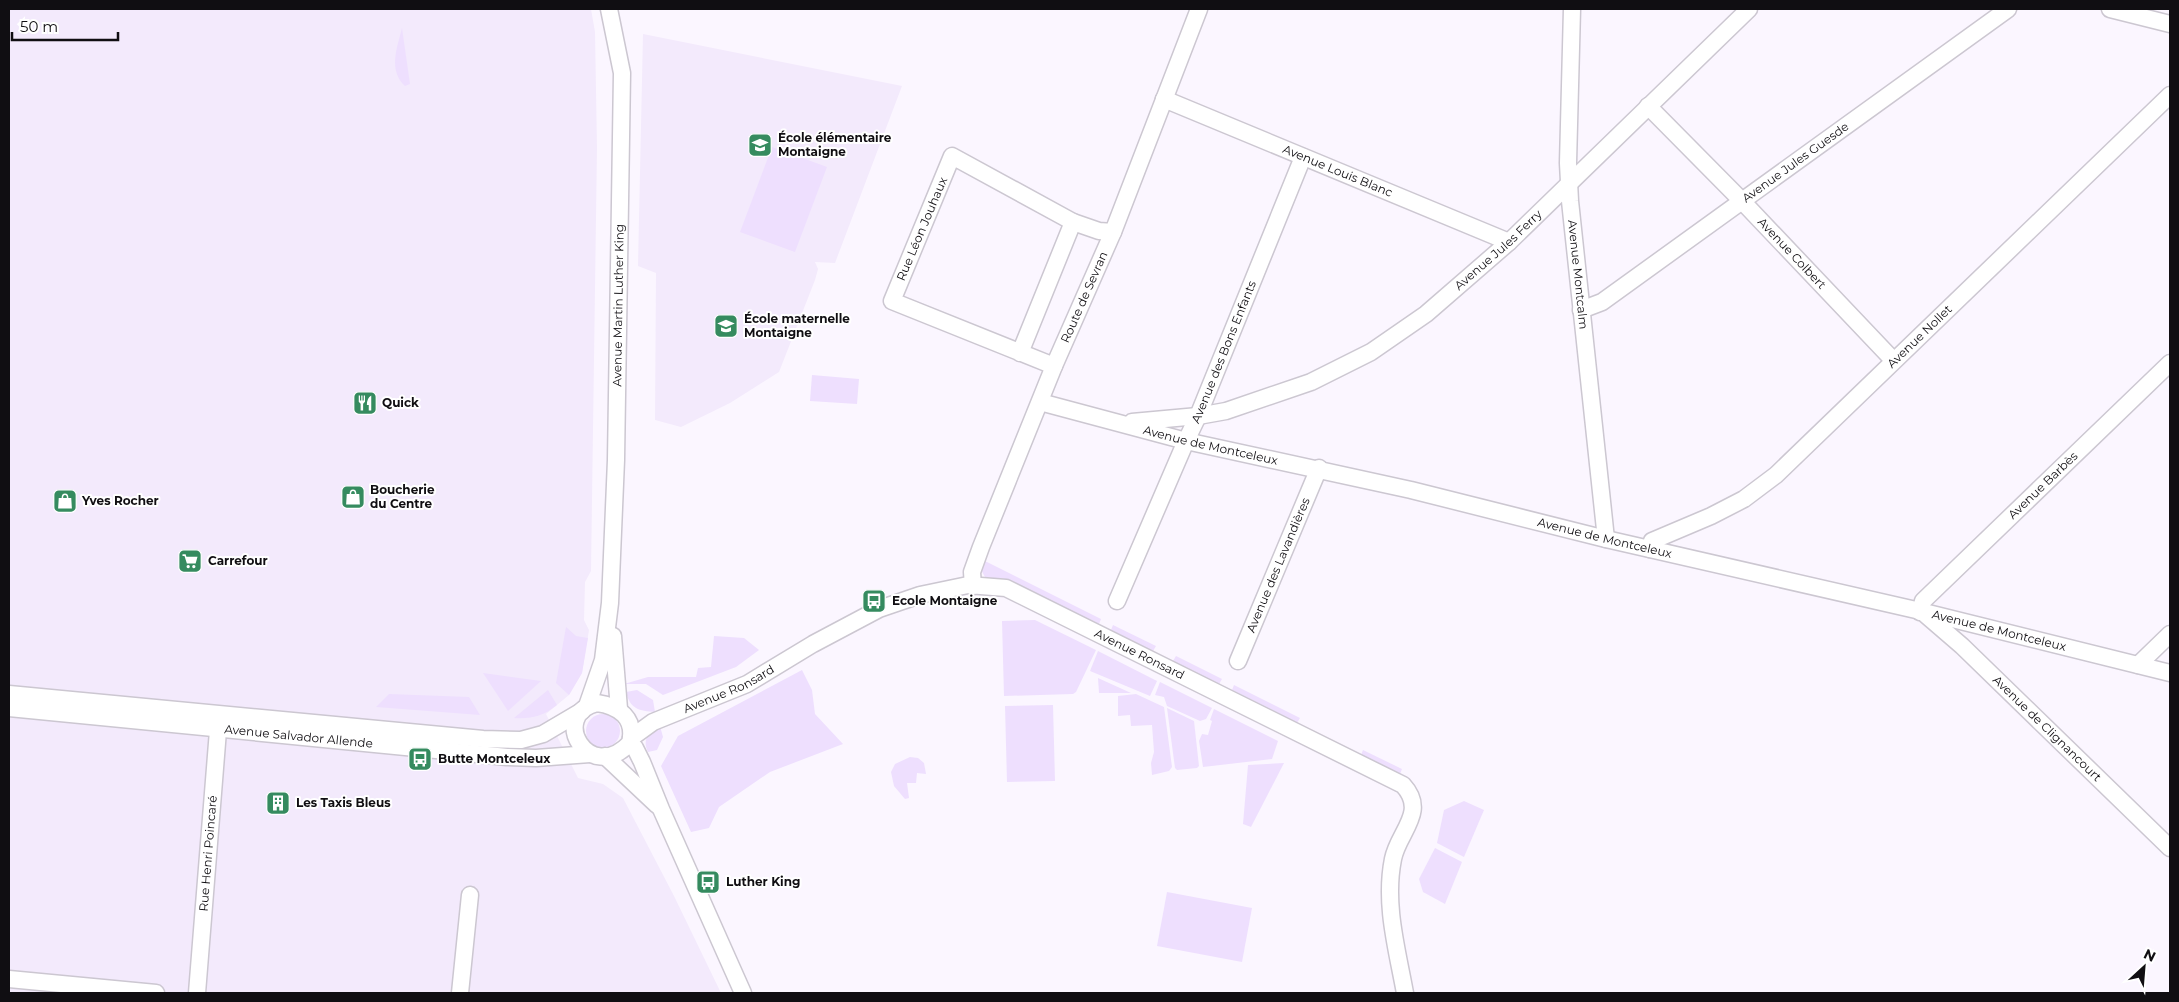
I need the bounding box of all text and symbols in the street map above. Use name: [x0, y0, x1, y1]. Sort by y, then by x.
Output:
scale bar: [12, 10, 119, 42]
text: 50 m: [20, 17, 58, 36]
street label: Avenue Jules Guesde: [1739, 118, 1851, 206]
place label: École élémentaire Montaigne: [778, 130, 892, 159]
school or university icon: École élémentaire Montaigne: [747, 132, 773, 158]
street label: Avenue Louis Blanc: [1281, 141, 1395, 200]
street label: Rue Léon Jouhaux: [893, 174, 950, 283]
street label: Avenue Jules Ferry: [1451, 206, 1545, 293]
street label: Avenue Colbert: [1755, 214, 1830, 292]
street label: Avenue Montcalm: [1565, 219, 1592, 330]
street label: Avenue Martin Luther King: [609, 224, 627, 387]
street label: Route de Sevran: [1057, 249, 1111, 345]
street label: Avenue des Bons Enfants: [1188, 278, 1259, 426]
street label: Avenue Nollet: [1884, 301, 1955, 371]
place label: École maternelle Montaigne: [744, 311, 850, 340]
school or university icon: École maternelle Montaigne: [713, 313, 739, 339]
restaurant icon: Quick: [352, 390, 378, 416]
place label: Quick: [382, 395, 419, 410]
street label: Avenue de Montceleux: [1142, 422, 1280, 468]
street label: Avenue Barbès: [2005, 448, 2081, 522]
place label: Boucherie du Centre: [370, 482, 435, 511]
shop icon: Boucherie du Centre: [340, 484, 366, 510]
shop icon: Yves Rocher: [52, 488, 78, 514]
place label: Yves Rocher: [81, 493, 159, 508]
street label: Avenue des Lavandières: [1243, 495, 1313, 635]
street label: Avenue de Montceleux: [1536, 514, 1674, 561]
supermarket icon: Carrefour: [177, 548, 203, 574]
place label: Carrefour: [208, 553, 268, 568]
bus stop icon: Ecole Montaigne: [861, 588, 887, 614]
place label: Ecole Montaigne: [892, 593, 998, 608]
street label: Avenue de Montceleux: [1930, 606, 2068, 654]
street label: Avenue Ronsard: [1092, 625, 1187, 682]
street label: Avenue Ronsard: [681, 661, 777, 716]
street label: Avenue de Clignancourt: [1990, 672, 2105, 784]
street label: Avenue Salvador Allende: [224, 721, 374, 751]
bus stop icon: Butte Montceleux: [407, 746, 433, 772]
place label: Butte Montceleux: [438, 751, 551, 766]
building icon: Les Taxis Bleus: [265, 790, 291, 816]
street label: Rue Henri Poincaré: [196, 795, 220, 912]
place label: Les Taxis Bleus: [296, 795, 391, 810]
bus stop icon: Luther King: [695, 869, 721, 895]
place label: Luther King: [726, 874, 800, 889]
north arrow: [2119, 942, 2169, 992]
text: N: [2141, 945, 2159, 966]

